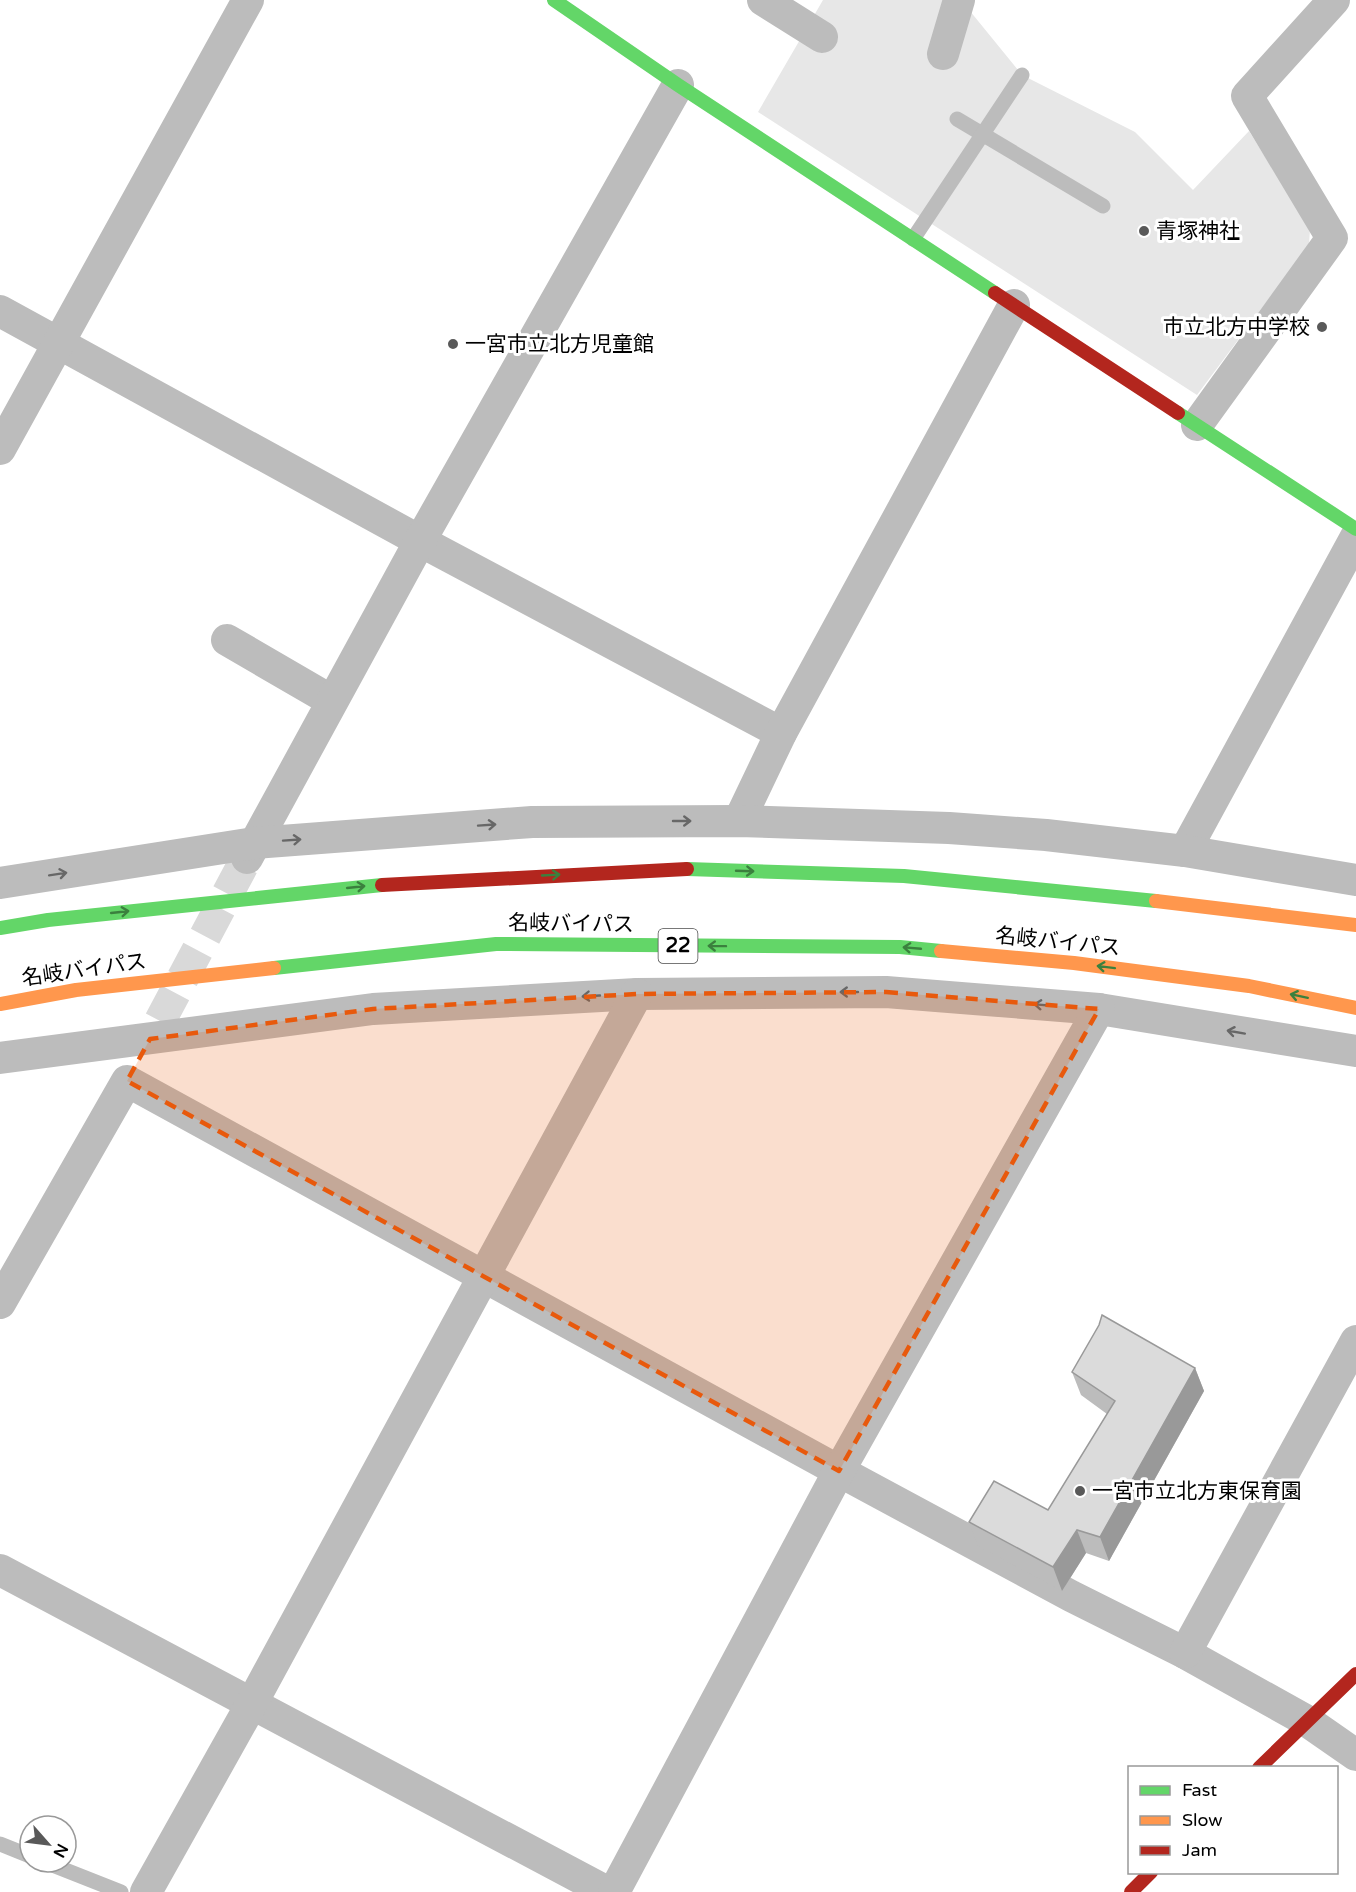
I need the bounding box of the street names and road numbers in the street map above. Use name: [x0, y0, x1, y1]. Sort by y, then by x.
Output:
street label: 名岐バイパス: [508, 910, 634, 938]
street label: 名岐バイパス: [994, 923, 1122, 961]
road number: 22: [658, 929, 698, 963]
street label: 名岐バイパス: [20, 949, 148, 991]

